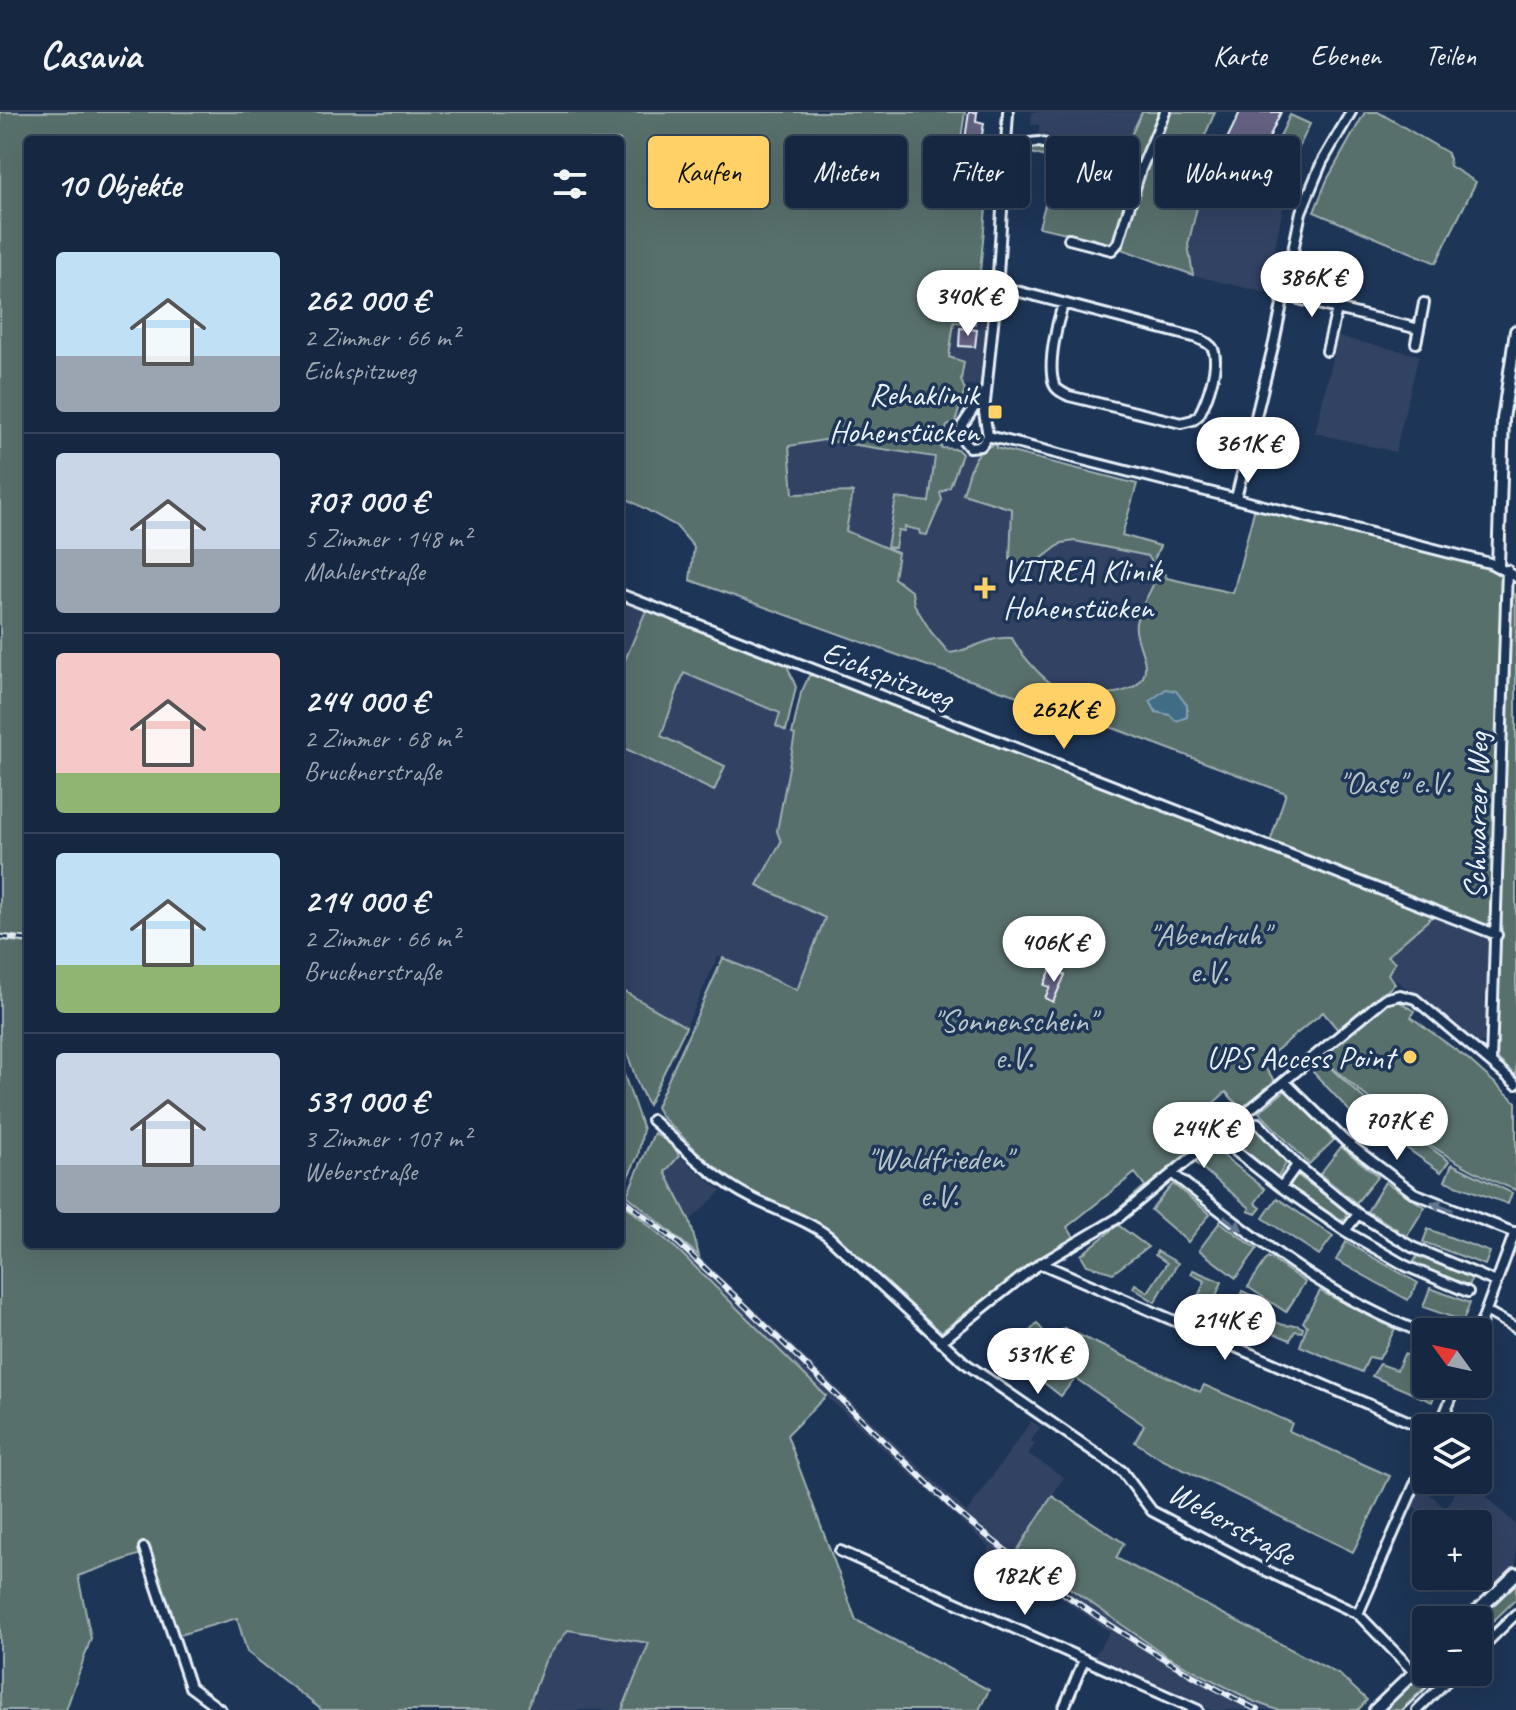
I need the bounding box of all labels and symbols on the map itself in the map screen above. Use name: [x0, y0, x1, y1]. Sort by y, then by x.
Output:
pin: 386K €: [1247, 251, 1377, 319]
pin: 340K €: [903, 270, 1033, 338]
place label: Rehaklinik Hohenstücken: [829, 374, 981, 452]
marker: Rehaklinik Hohenstücken: [986, 403, 1004, 421]
pin: 361K €: [1183, 417, 1313, 485]
place label: VITREA Klinik Hohenstücken: [1003, 550, 1164, 628]
marker: VITREA Klinik Hohenstücken: [974, 577, 996, 599]
street label: Eichspitzweg: [817, 631, 961, 719]
pin: 262K €: [999, 683, 1129, 751]
street label: Schwarzer Weg: [1455, 730, 1498, 900]
park label: "Oase" e.V.: [1339, 762, 1452, 803]
park label: "Abendruh" e.V.: [1149, 914, 1276, 992]
pin: 406K €: [989, 916, 1119, 984]
park label: "Sonnenschein" e.V.: [933, 1000, 1102, 1078]
place label: UPS Access Point: [1206, 1037, 1398, 1078]
marker: UPS Access Point: [1401, 1048, 1419, 1066]
pin: 707K €: [1332, 1094, 1462, 1162]
pin: 244K €: [1139, 1102, 1269, 1170]
park label: "Waldfrieden" e.V.: [867, 1138, 1018, 1216]
one-way arrow: [1429, 1199, 1453, 1212]
one-way arrow: [1223, 1215, 1244, 1231]
pin: 214K €: [1160, 1294, 1290, 1362]
north arrow: [1412, 1318, 1492, 1398]
pin: 531K €: [973, 1328, 1103, 1396]
street label: Weberstraße: [1161, 1472, 1305, 1576]
pin: 182K €: [960, 1549, 1090, 1617]

